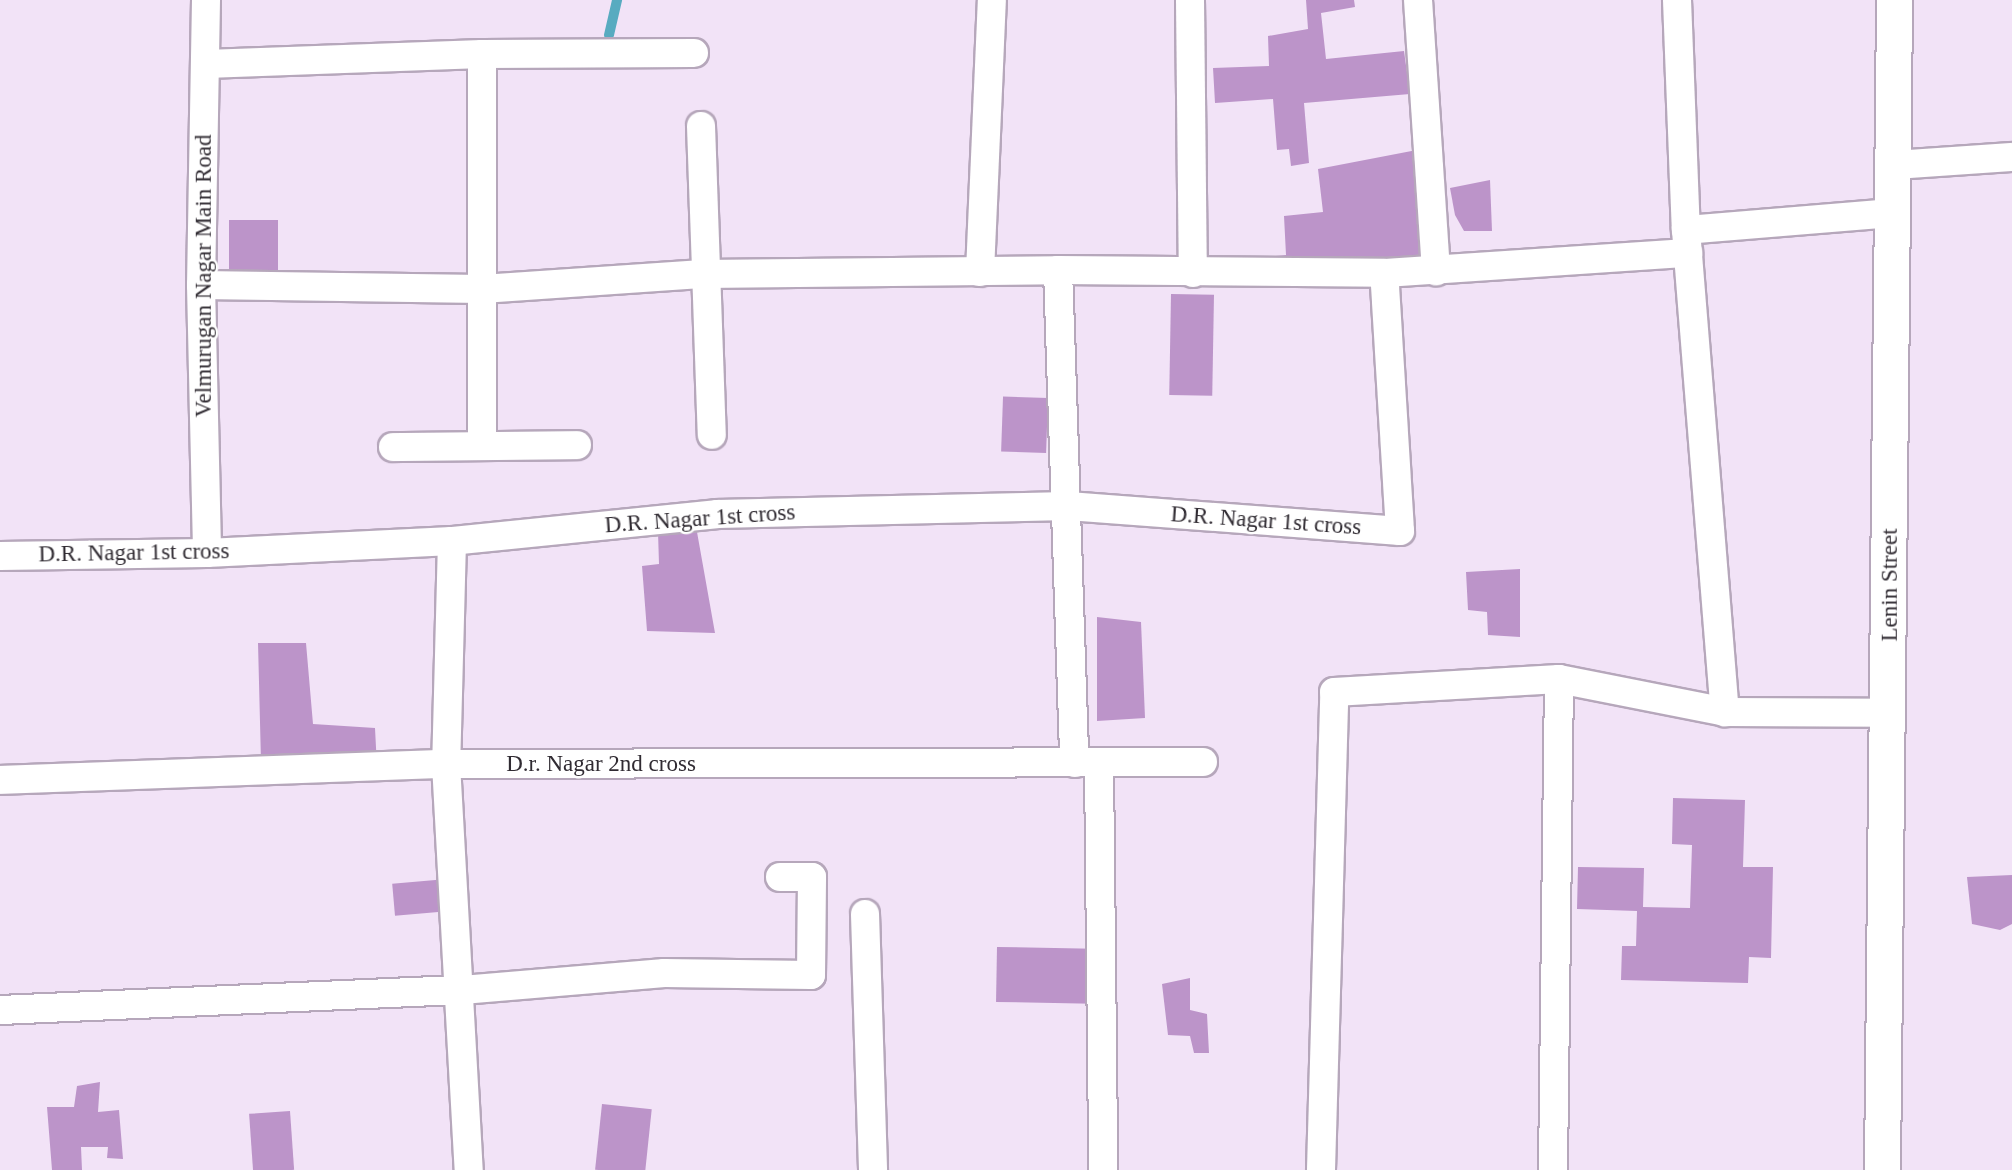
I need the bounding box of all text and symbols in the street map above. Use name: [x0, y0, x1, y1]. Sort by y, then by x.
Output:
street label: Velmurugan Nagar Main Road: [190, 135, 218, 417]
street label: D.R. Nagar 1st cross: [604, 499, 796, 539]
street label: D.R. Nagar 1st cross: [1170, 501, 1362, 541]
street label: Lenin Street: [1876, 528, 1904, 642]
street label: D.R. Nagar 1st cross: [38, 538, 230, 568]
street label: D.r. Nagar 2nd cross: [506, 750, 696, 778]

